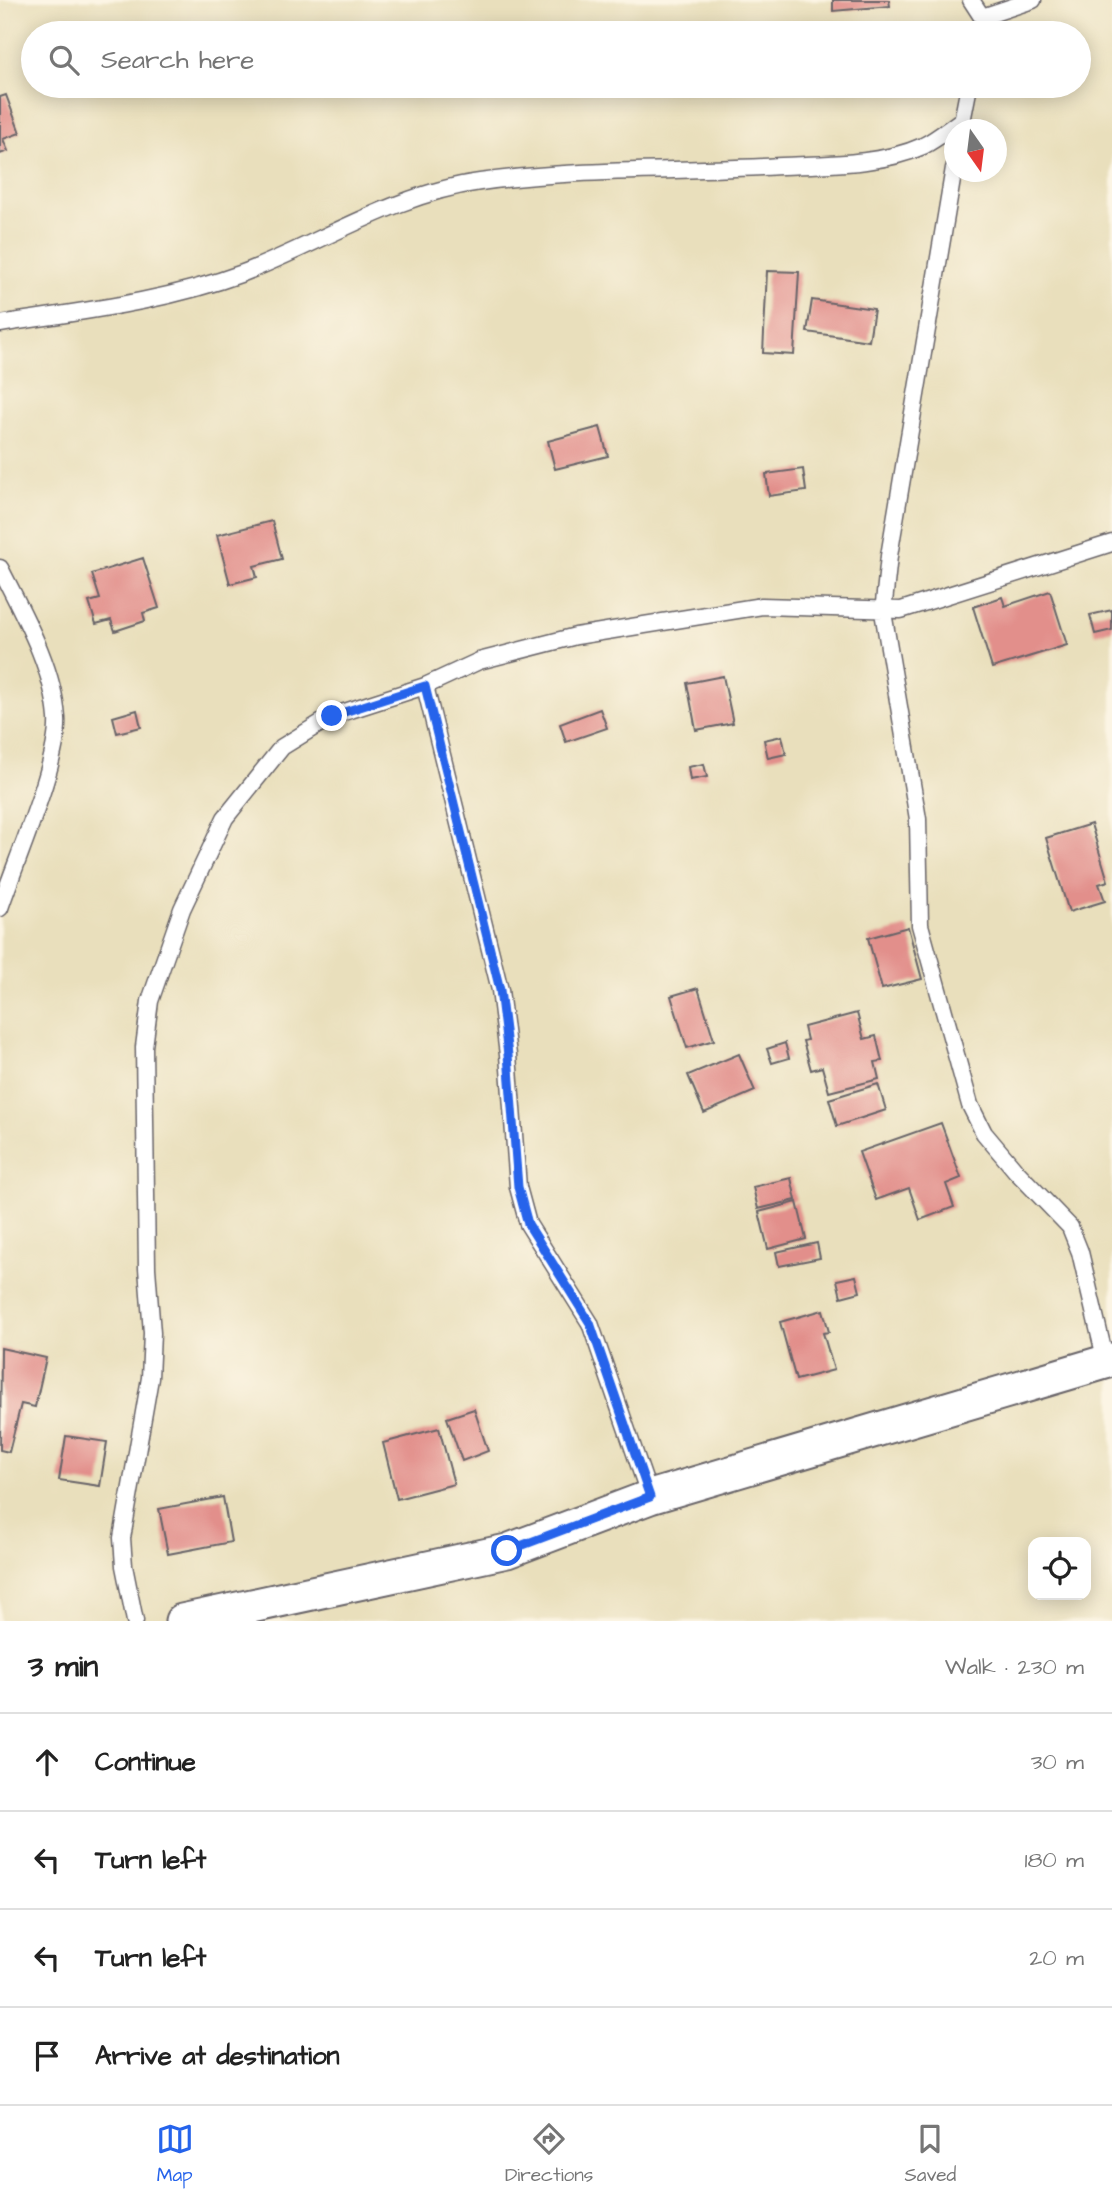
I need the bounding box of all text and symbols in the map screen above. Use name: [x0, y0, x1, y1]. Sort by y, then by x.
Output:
search box: [21, 21, 1091, 98]
icon: search: [45, 41, 83, 79]
text: Search here: [101, 42, 254, 78]
north arrow: [944, 119, 1007, 182]
route end: [316, 700, 347, 731]
route start: [491, 1535, 522, 1566]
map controls: [1028, 1537, 1091, 1600]
button: locate: [1028, 1537, 1091, 1600]
text: 3 min: [28, 1646, 98, 1688]
text: Walk · 230 m: [945, 1651, 1084, 1683]
icon: ahead: [28, 1743, 66, 1781]
text: Continue: [95, 1744, 196, 1780]
text: 30 m: [1031, 1746, 1084, 1778]
icon: left: [28, 1841, 66, 1879]
text: Turn left: [95, 1842, 206, 1878]
text: 180 m: [1025, 1844, 1084, 1876]
icon: left: [28, 1939, 66, 1977]
text: Turn left: [95, 1940, 206, 1976]
text: 20 m: [1029, 1942, 1084, 1974]
icon: arrive: [28, 2037, 66, 2075]
text: Arrive at destination: [95, 2038, 340, 2074]
tab: Map: [156, 2120, 194, 2189]
tab: Directions: [505, 2120, 593, 2189]
tab: Saved: [905, 2120, 956, 2189]

